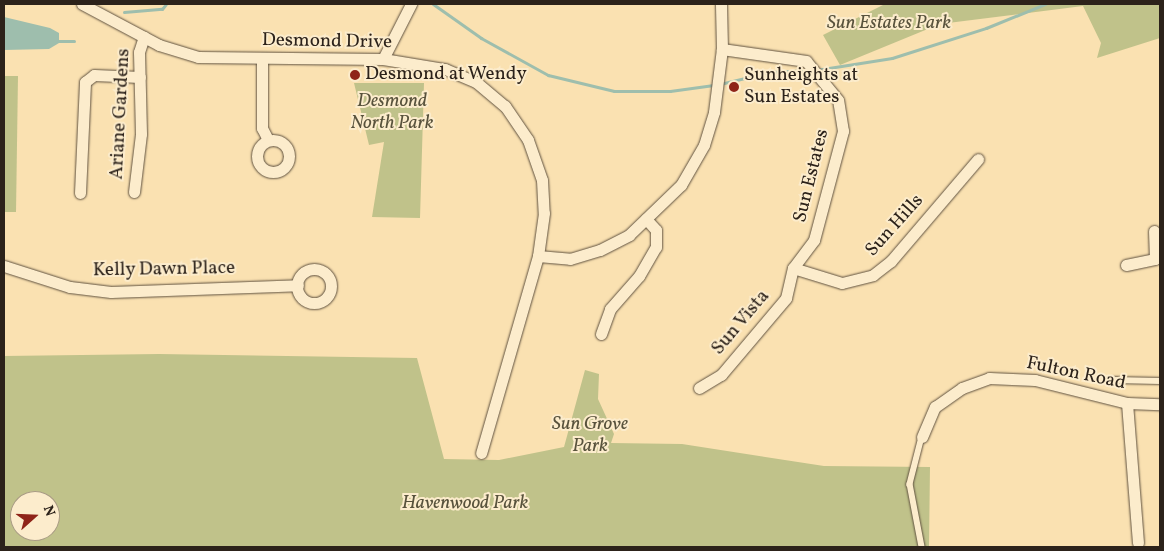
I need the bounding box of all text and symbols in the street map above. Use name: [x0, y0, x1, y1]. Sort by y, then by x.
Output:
park label: Sun Estates Park: [827, 13, 951, 35]
street label: Desmond Drive: [262, 29, 392, 55]
street label: Ariane Gardens: [106, 48, 136, 180]
place label: Desmond at Wendy: [365, 64, 527, 86]
place label: Sunheights at Sun Estates: [744, 65, 858, 109]
marker: Desmond at Wendy: [349, 69, 361, 81]
marker: Sunheights at Sun Estates: [728, 81, 740, 93]
park label: Desmond North Park: [351, 91, 433, 135]
street label: Sun Estates: [789, 127, 835, 225]
street label: Sun Hills: [861, 190, 929, 262]
street label: Kelly Dawn Place: [92, 257, 236, 283]
street label: Sun Vista: [707, 286, 775, 360]
street label: Fulton Road: [1024, 352, 1128, 396]
park label: Sun Grove Park: [552, 414, 628, 458]
north arrow: [10, 491, 60, 541]
park label: Havenwood Park: [402, 493, 528, 515]
text: N: [38, 503, 59, 519]

